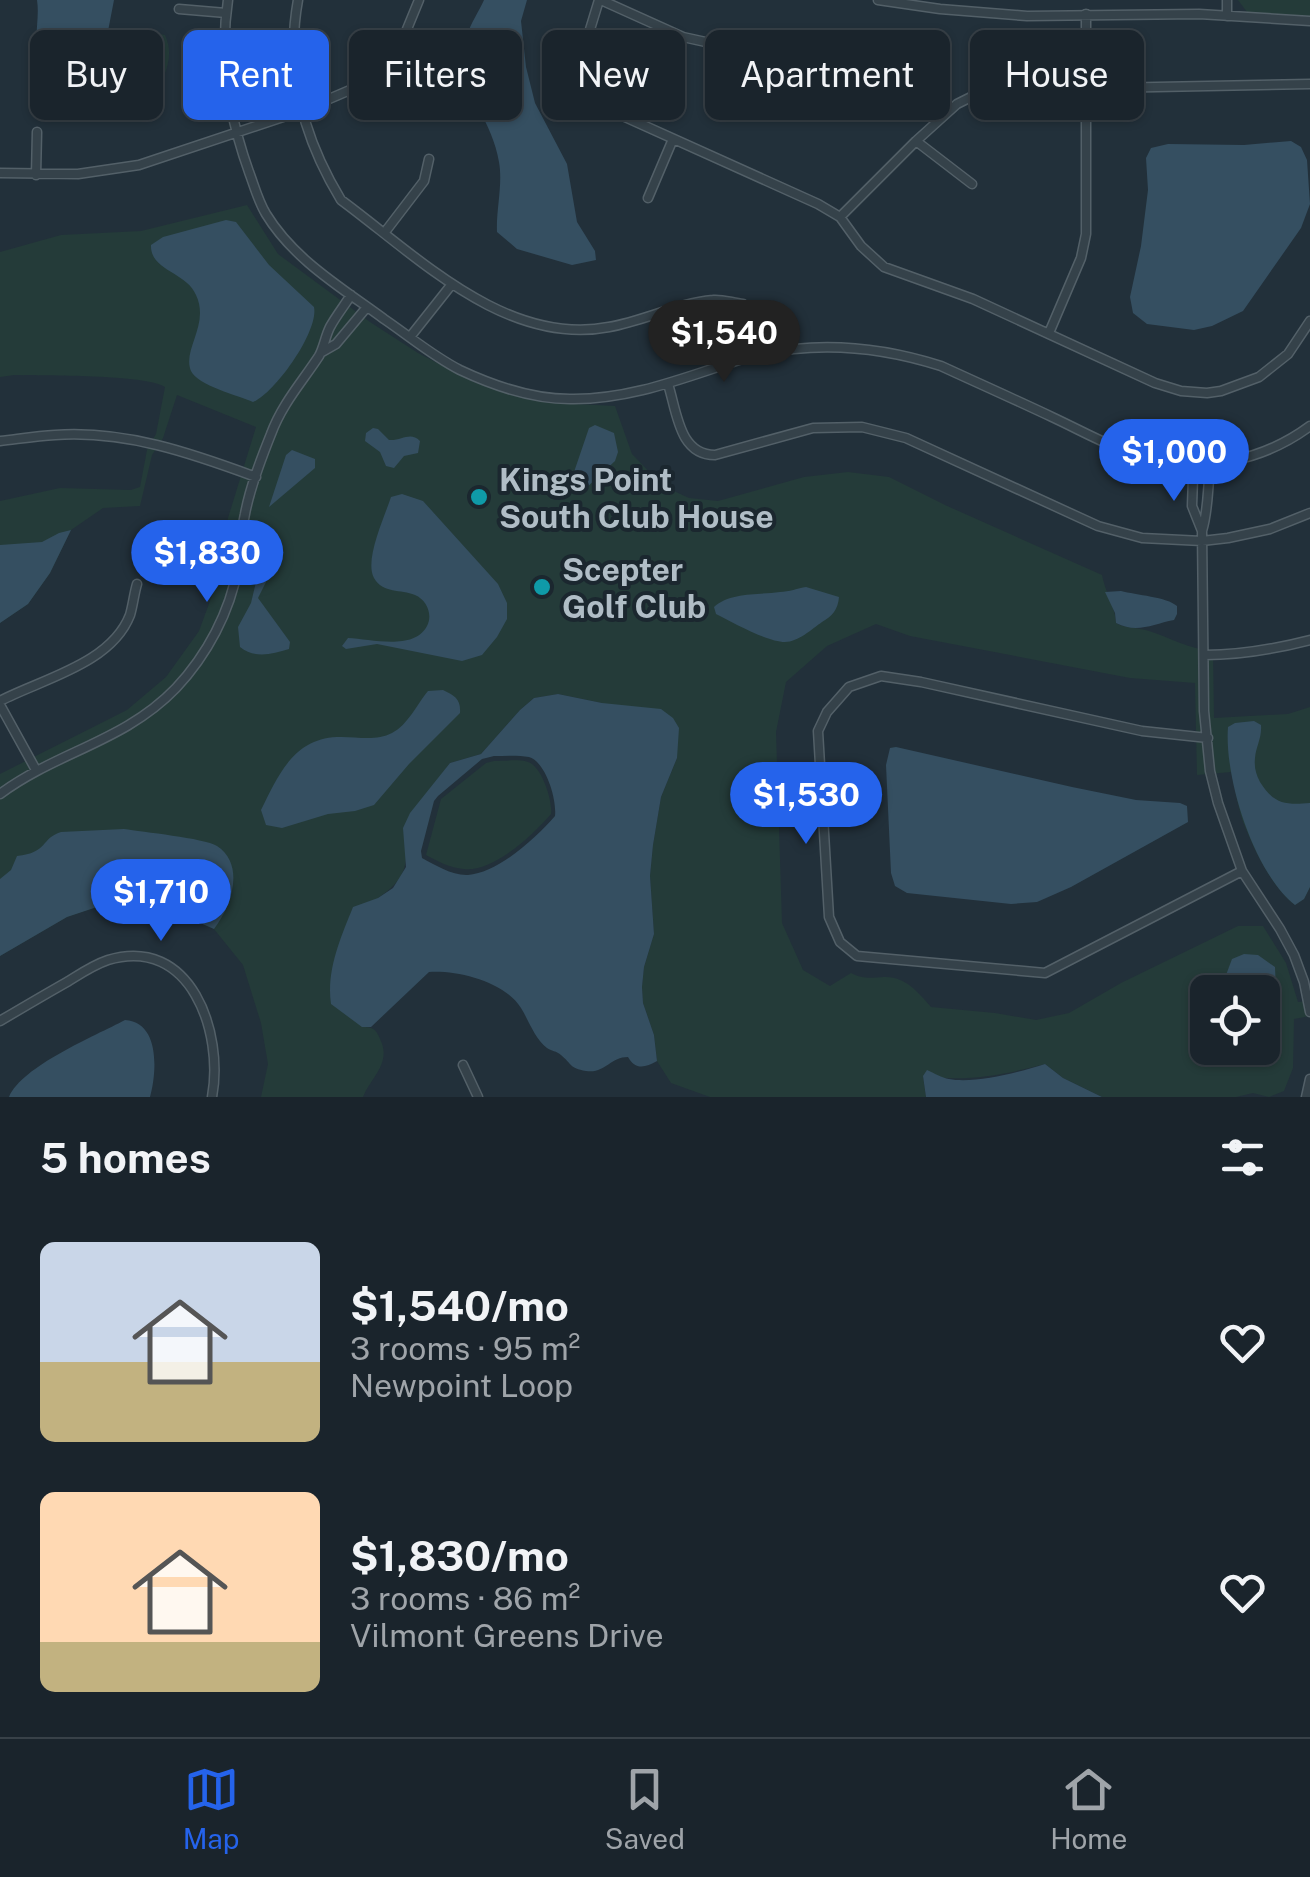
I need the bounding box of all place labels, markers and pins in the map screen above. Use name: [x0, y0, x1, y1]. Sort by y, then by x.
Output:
pin: $1,540: [643, 300, 805, 385]
pin: $1,000: [1093, 419, 1255, 504]
place label: Kings Point South Club House: [499, 461, 774, 535]
marker: Kings Point South Club House: [468, 486, 490, 508]
pin: $1,830: [126, 520, 288, 605]
place label: Scepter Golf Club: [562, 551, 706, 625]
marker: Scepter Golf Club: [531, 576, 553, 598]
pin: $1,530: [725, 762, 887, 847]
pin: $1,710: [80, 859, 242, 944]

